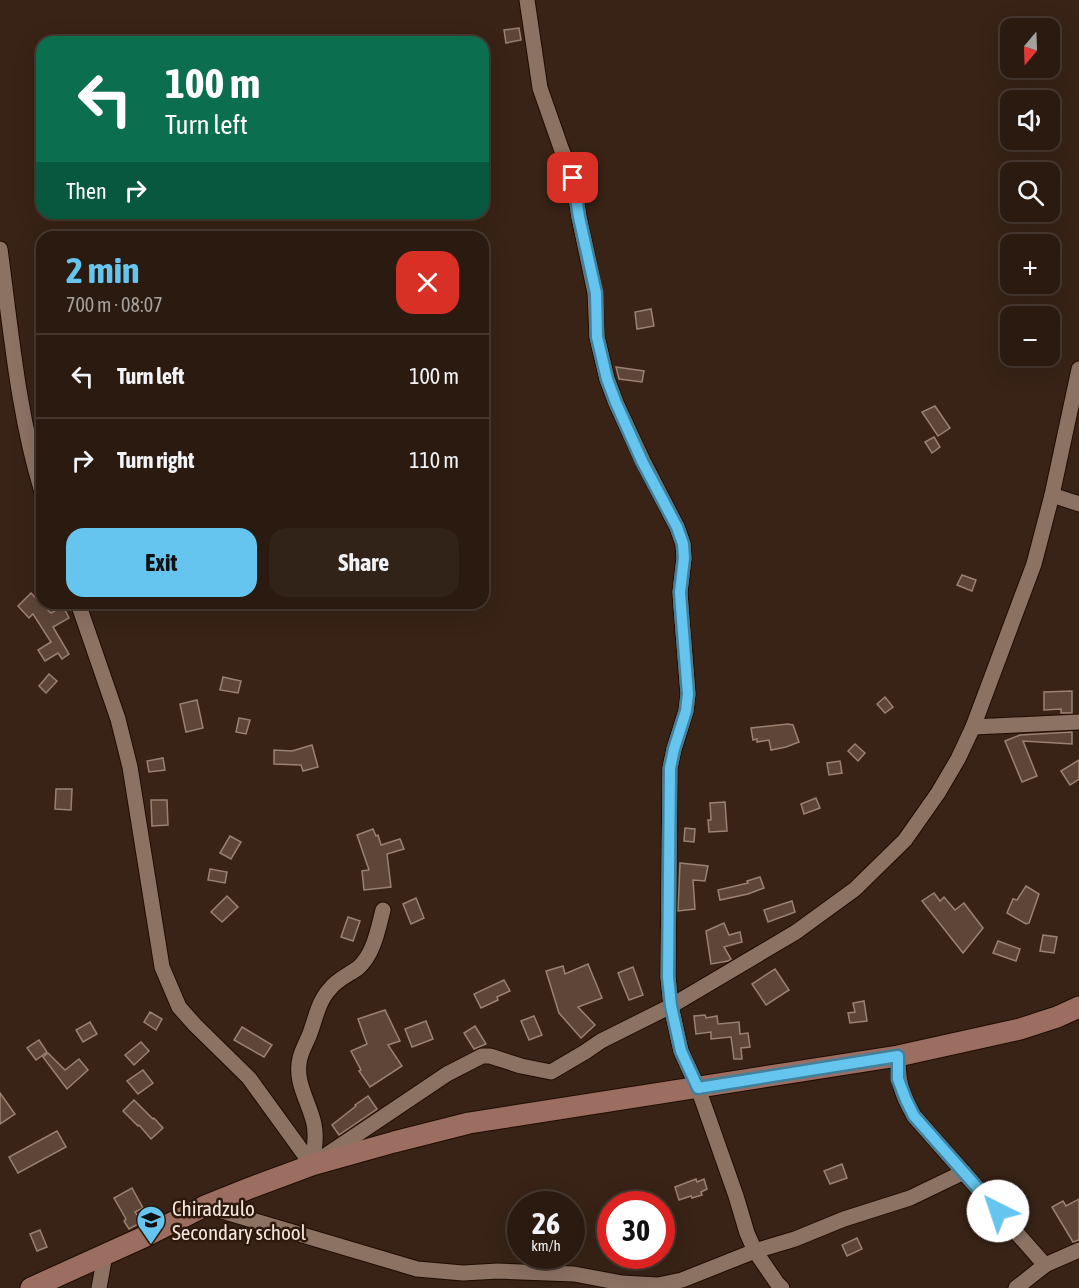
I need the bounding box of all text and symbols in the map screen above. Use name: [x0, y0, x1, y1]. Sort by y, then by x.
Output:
north arrow: [1000, 18, 1060, 78]
map controls: [1000, 18, 1060, 366]
text: 100 m: [165, 59, 260, 107]
icon: left: [66, 60, 144, 138]
button: sound: [1000, 90, 1060, 150]
text: Turn left: [165, 109, 248, 140]
pin: [547, 152, 598, 203]
icon: arrive: [556, 161, 589, 194]
button: search: [1000, 162, 1060, 222]
icon: right: [119, 174, 152, 207]
text: Then: [66, 178, 107, 204]
button: +: [1000, 234, 1060, 294]
text: 2 min: [66, 249, 140, 291]
button: close: [396, 251, 459, 314]
text: 700 m · 08:07: [66, 293, 163, 316]
button: −: [1000, 306, 1060, 366]
icon: left: [66, 360, 99, 393]
text: Turn left: [117, 363, 184, 389]
text: 100 m: [409, 363, 459, 389]
icon: right: [66, 444, 99, 477]
text: Turn right: [117, 447, 194, 473]
text: 110 m: [409, 447, 459, 473]
button: Exit: [66, 528, 257, 597]
button: Share: [269, 528, 459, 597]
position arrow: [966, 1179, 1030, 1243]
speed limit sign: 30: [597, 1191, 675, 1269]
place label: Chiradzulo Secondary school: [172, 1196, 307, 1244]
school or university icon: Chiradzulo Secondary school: [135, 1204, 167, 1246]
text: 26: [532, 1206, 560, 1240]
text: km/h: [531, 1237, 561, 1254]

